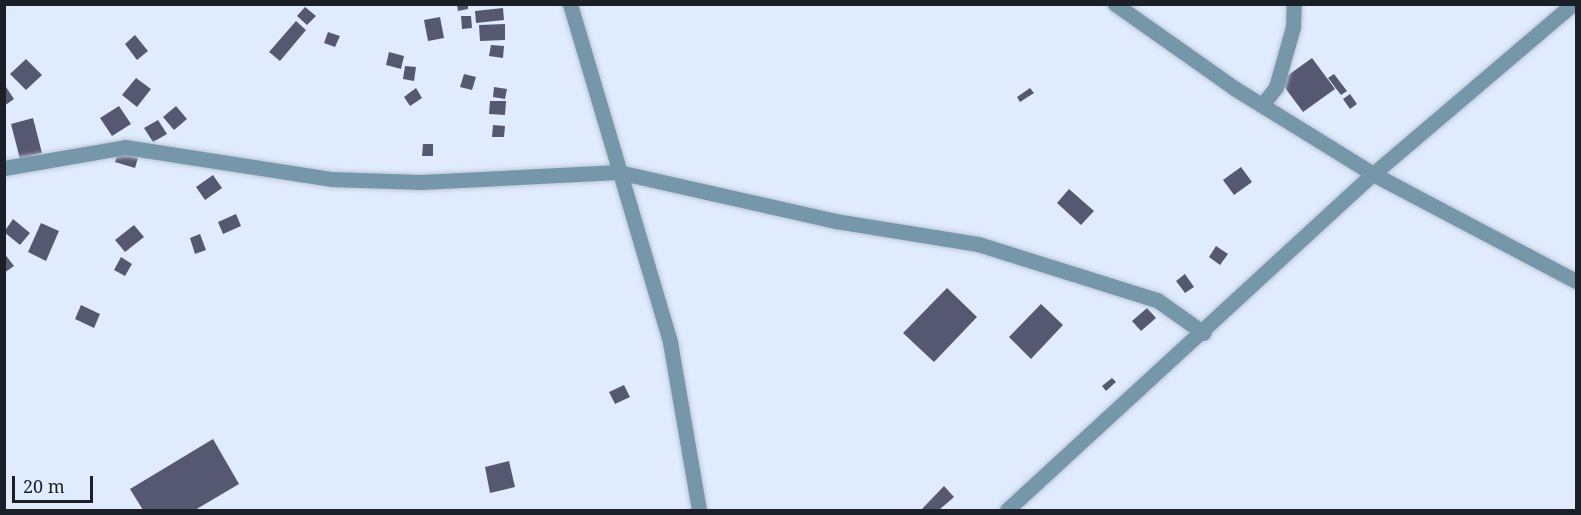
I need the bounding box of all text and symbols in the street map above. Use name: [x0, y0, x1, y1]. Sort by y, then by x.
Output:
scale bar: [15, 464, 96, 502]
text: 20 m: [23, 474, 65, 498]

